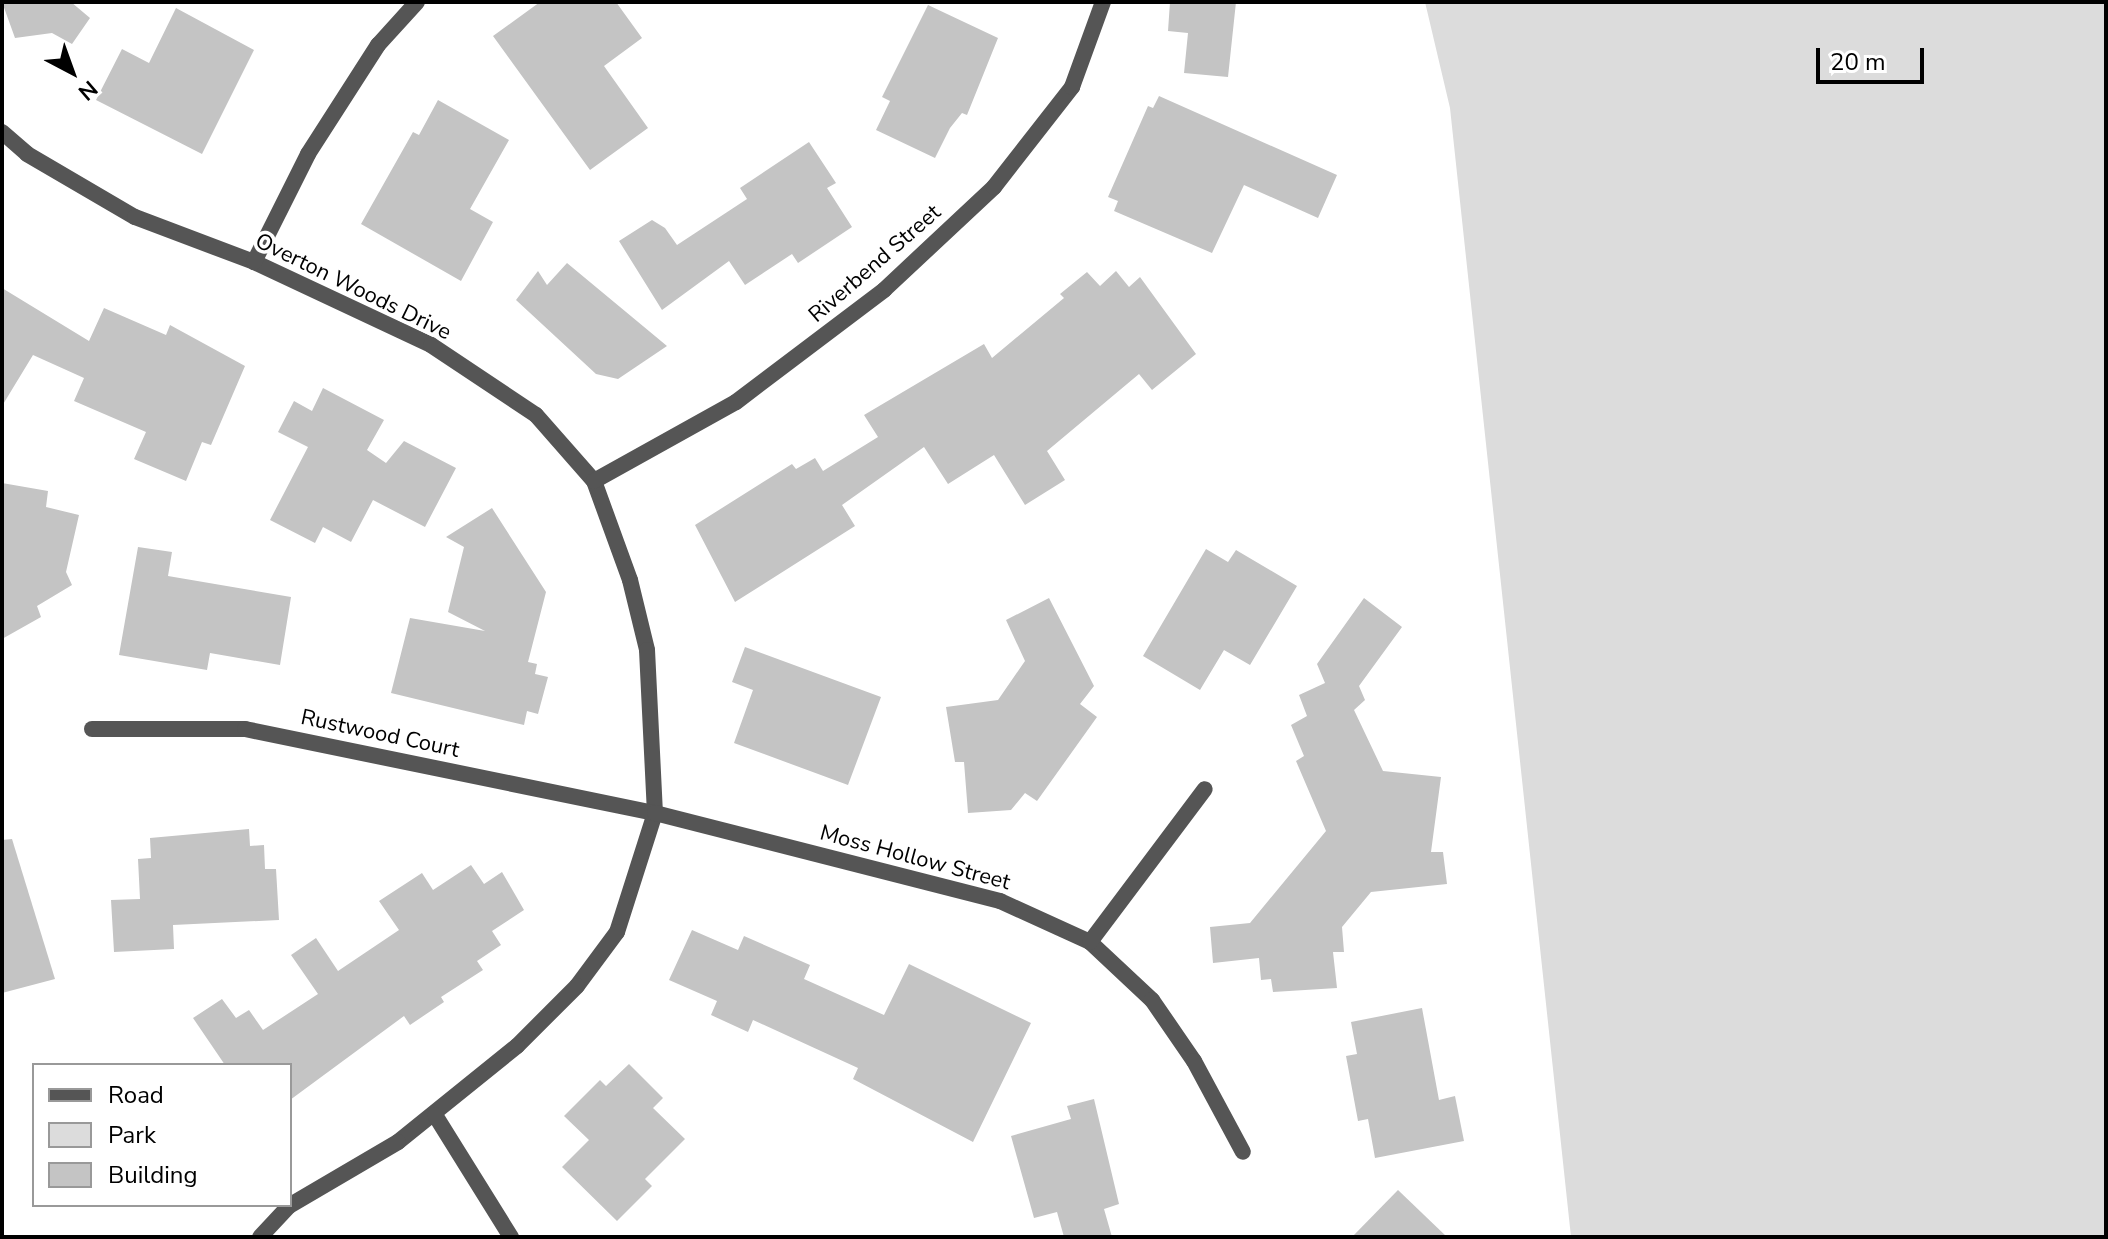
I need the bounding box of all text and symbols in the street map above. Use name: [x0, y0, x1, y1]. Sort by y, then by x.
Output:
north arrow: [32, 32, 112, 112]
scale bar: [1820, 32, 1928, 82]
text: 20 m: [1830, 46, 1886, 78]
text: N: [72, 73, 104, 107]
street label: Riverbend Street: [804, 200, 946, 328]
street label: Overton Woods Drive: [251, 228, 455, 346]
street label: Rustwood Court: [298, 704, 462, 764]
street label: Moss Hollow Street: [817, 820, 1013, 896]
legend: [32, 1063, 292, 1207]
text: Road: [108, 1079, 164, 1111]
text: Park: [108, 1119, 156, 1151]
text: Building: [108, 1159, 198, 1191]

